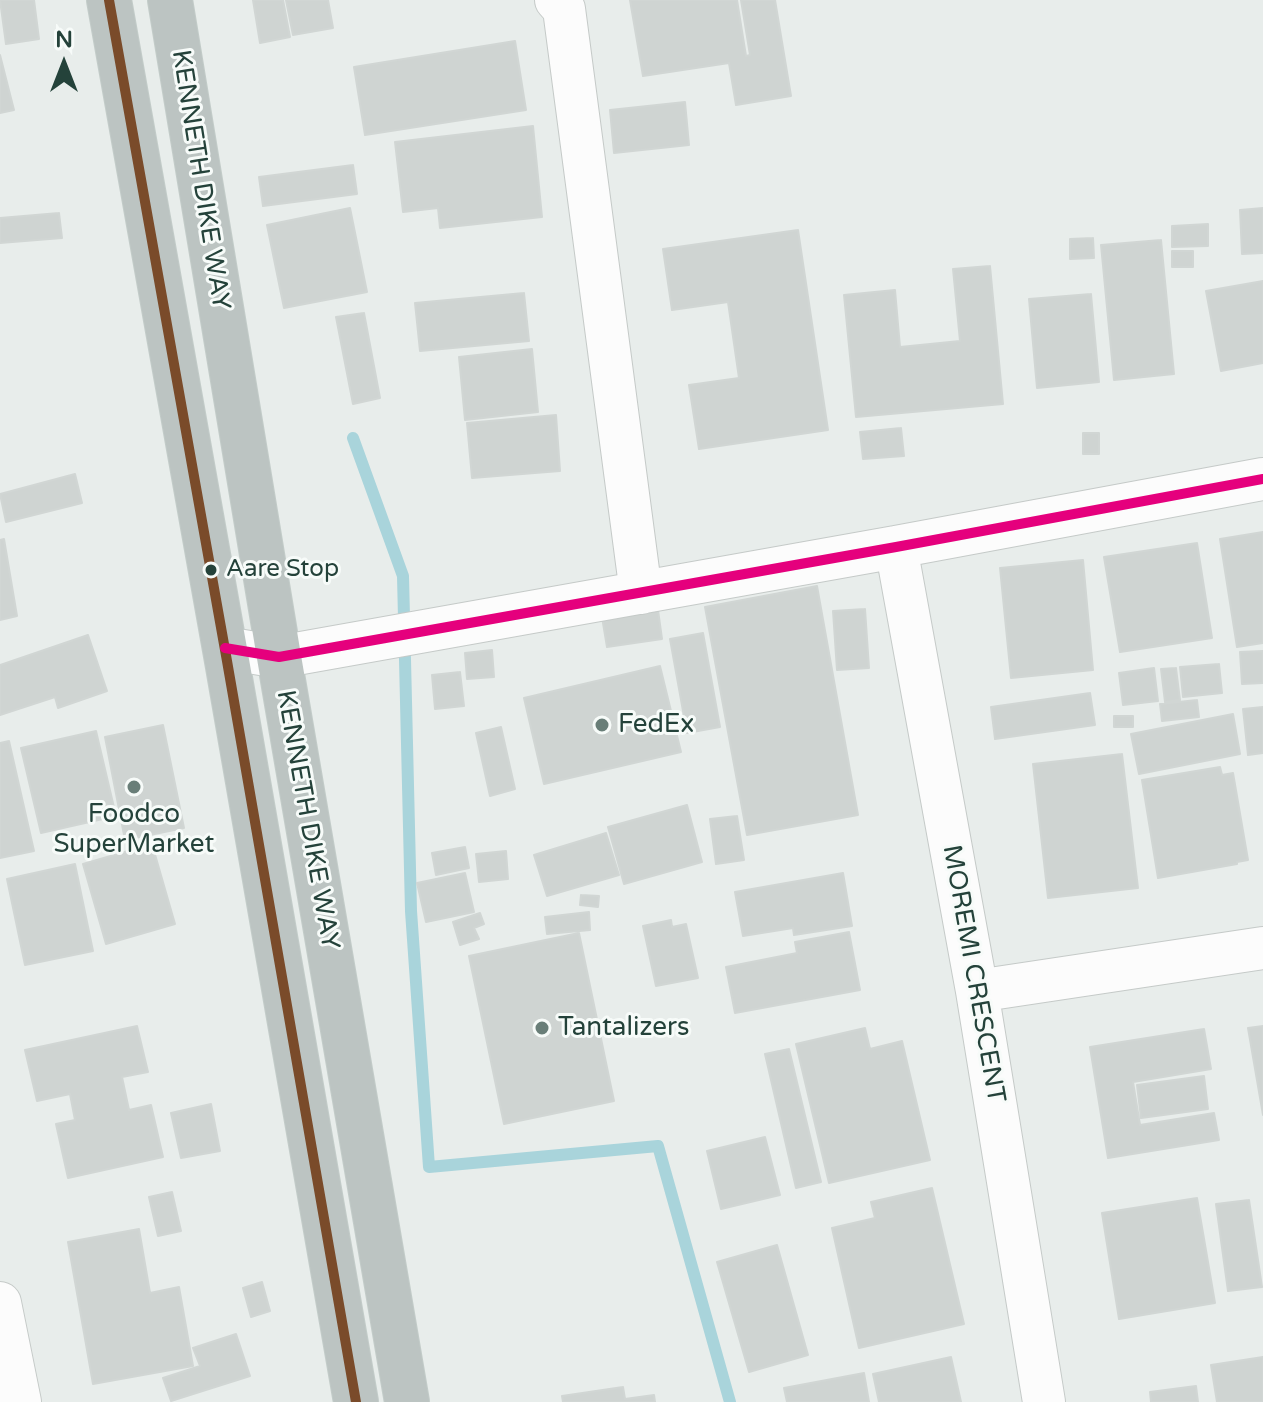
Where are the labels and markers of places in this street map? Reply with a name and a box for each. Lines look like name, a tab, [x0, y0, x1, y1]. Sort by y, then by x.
place label: Aare Stop	[226, 556, 339, 584]
marker: Aare Stop	[203, 562, 219, 578]
place label: FedEx	[618, 709, 694, 741]
marker: FedEx	[593, 716, 611, 734]
marker: Foodco SuperMarket	[125, 778, 143, 796]
place label: Foodco SuperMarket	[54, 799, 214, 860]
place label: Tantalizers	[558, 1012, 689, 1044]
marker: Tantalizers	[533, 1019, 551, 1037]

